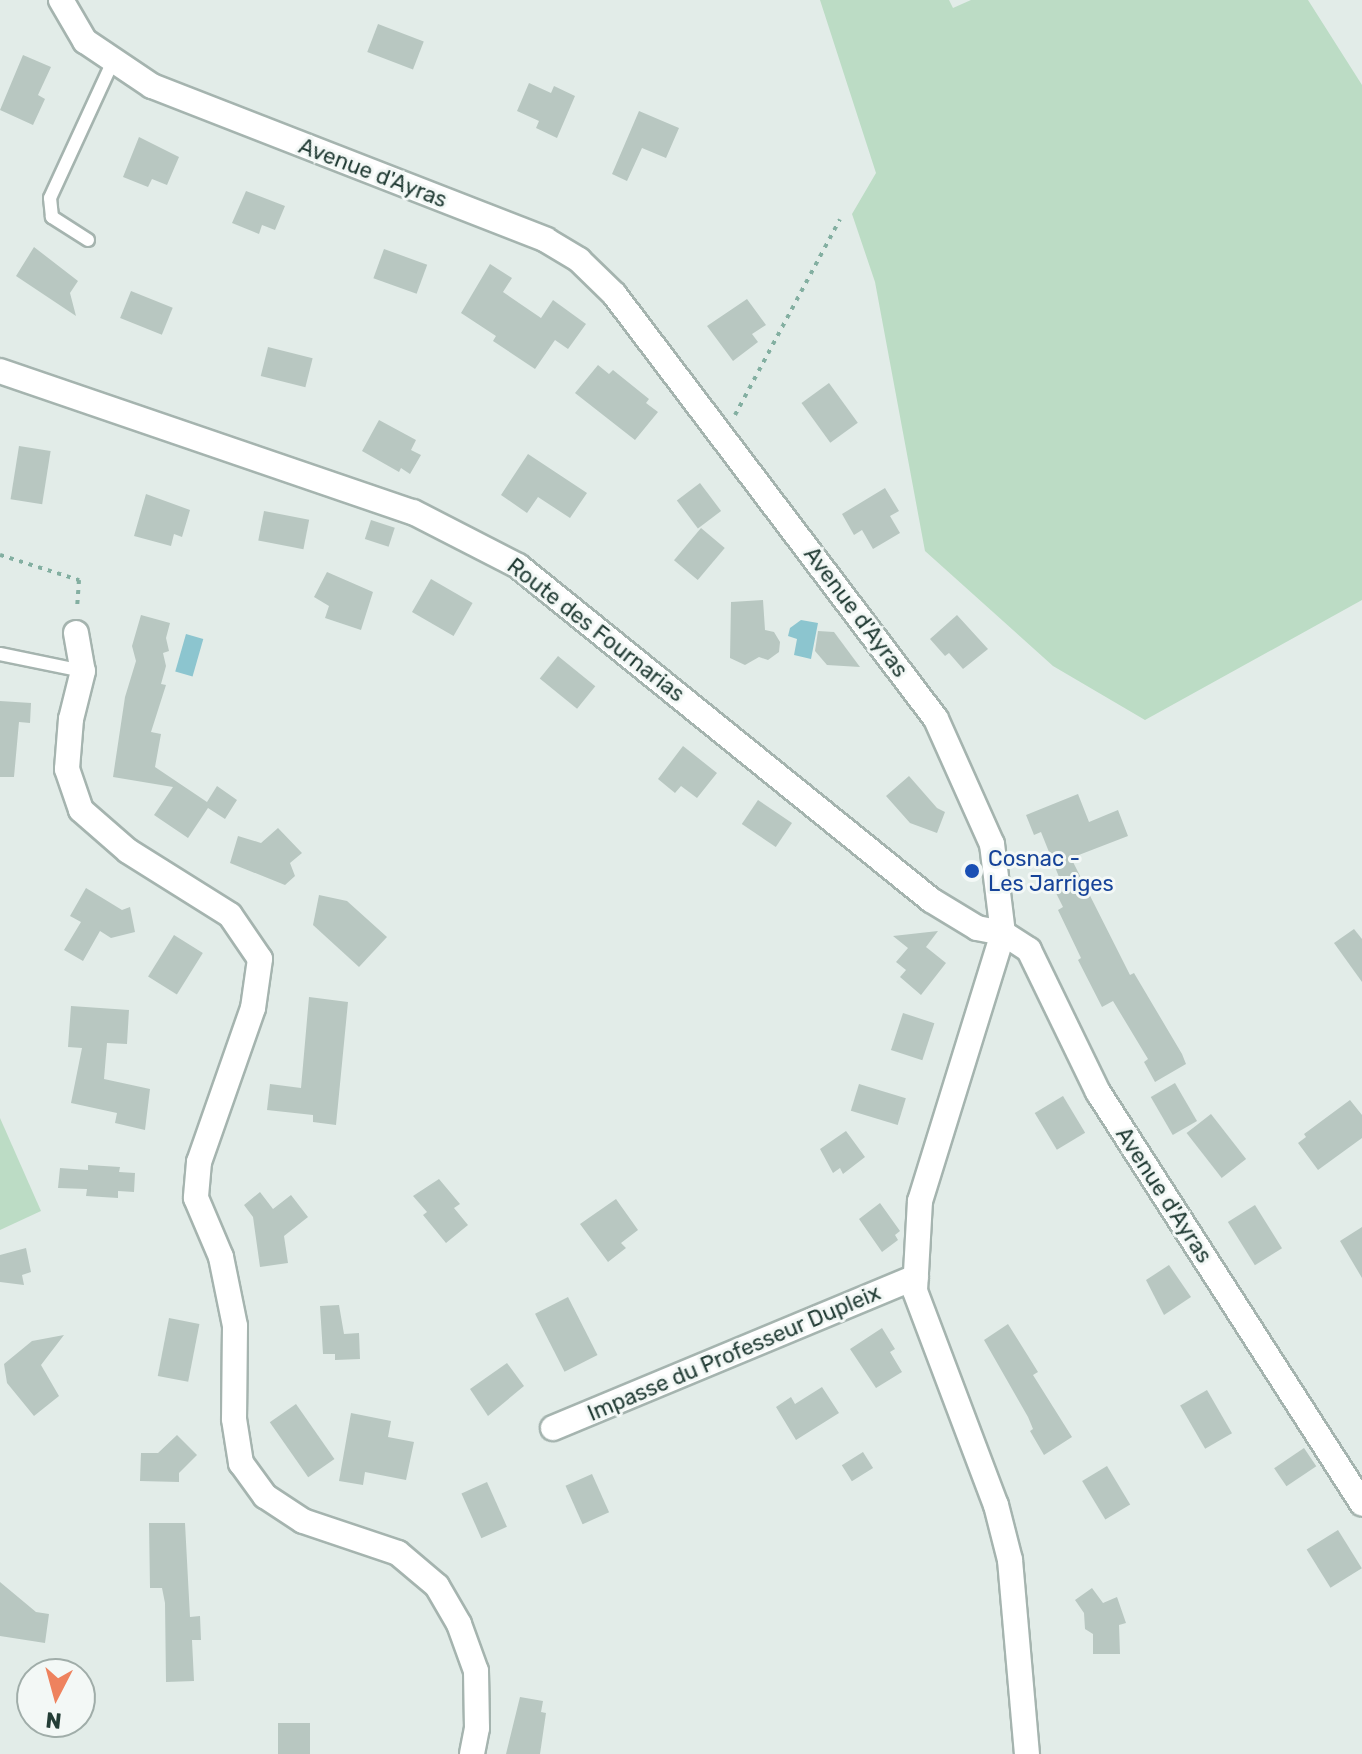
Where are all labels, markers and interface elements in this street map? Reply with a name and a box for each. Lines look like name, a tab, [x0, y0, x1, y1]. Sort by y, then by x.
street label: Avenue d'Ayras	[295, 133, 451, 213]
street label: Avenue d'Ayras	[798, 542, 914, 682]
street label: Route des Fournarias	[502, 553, 690, 707]
place label: Cosnac - Les Jarriges	[988, 845, 1114, 896]
marker: Cosnac - Les Jarriges	[963, 862, 981, 880]
street label: Avenue d'Ayras	[1110, 1122, 1218, 1268]
street label: Impasse du Professeur Dupleix	[583, 1279, 885, 1427]
north arrow	[16, 1658, 96, 1738]
text: N	[44, 1706, 63, 1735]

